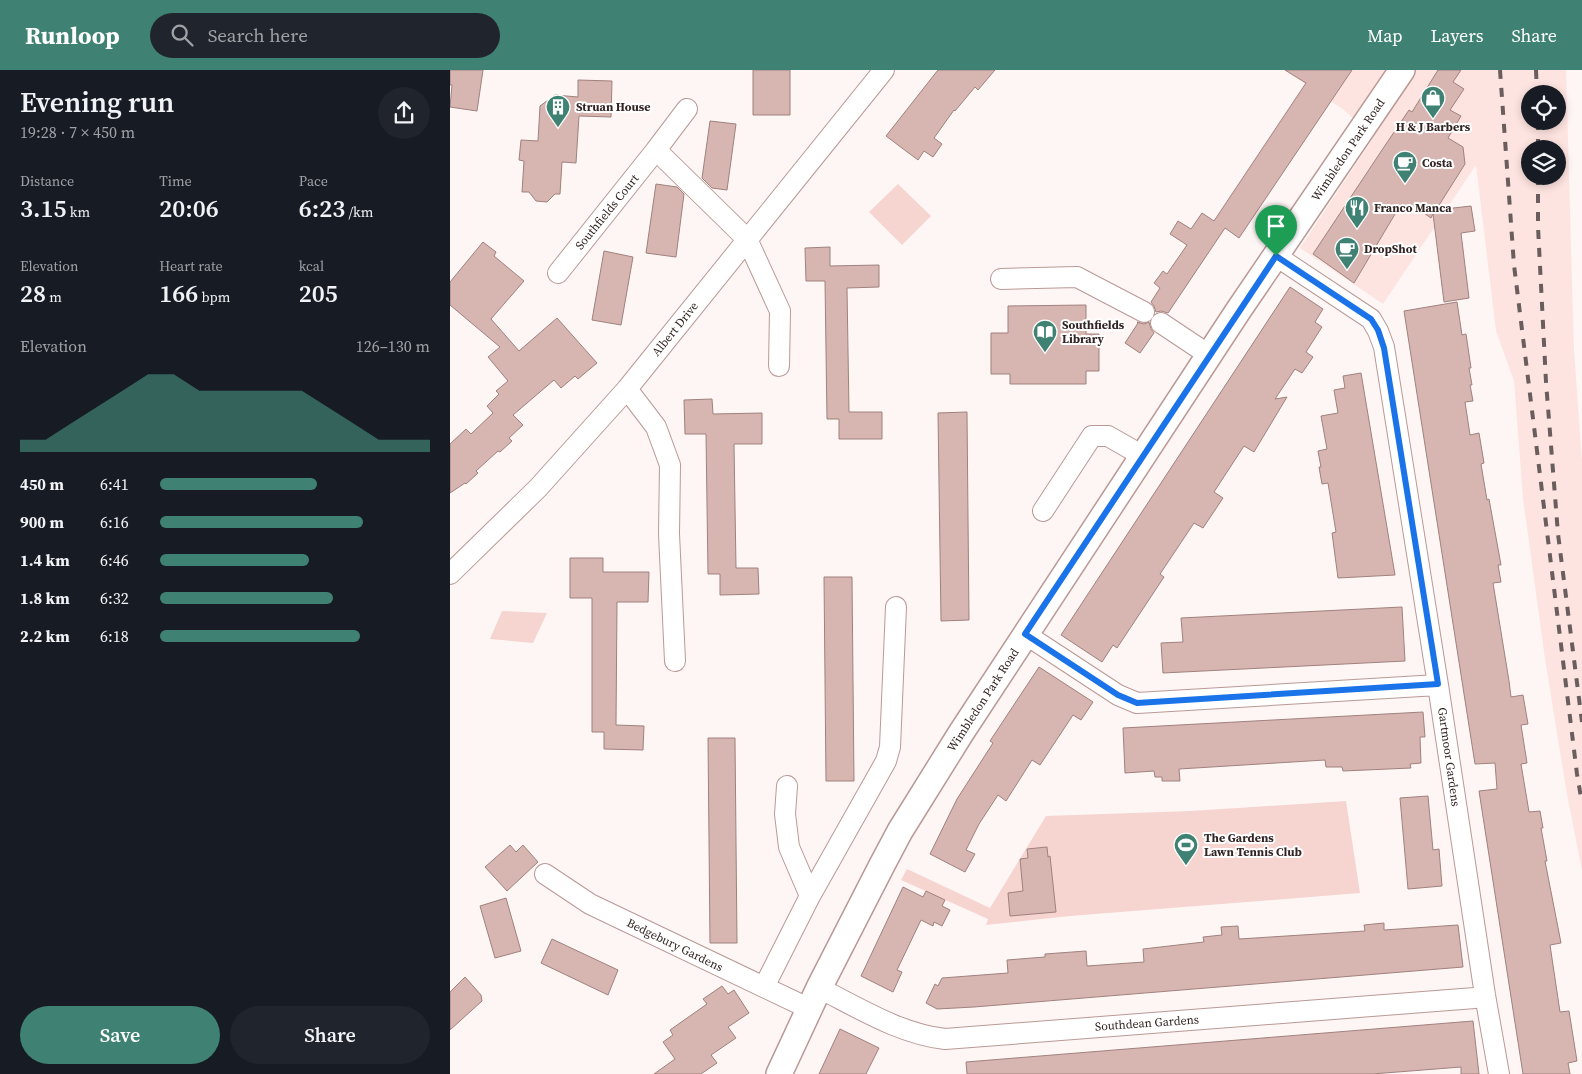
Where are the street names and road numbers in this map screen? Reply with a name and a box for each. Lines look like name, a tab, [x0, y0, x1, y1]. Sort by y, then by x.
street label: Wimbledon Park Road	[1308, 96, 1388, 204]
street label: Southfields Court	[572, 171, 642, 253]
street label: Albert Drive	[648, 299, 702, 359]
street label: Wimbledon Park Road	[944, 645, 1023, 755]
street label: Gartmoor Gardens	[1434, 706, 1464, 808]
street label: Bedgebury Gardens	[624, 915, 726, 975]
street label: Southdean Gardens	[1094, 1011, 1200, 1035]

